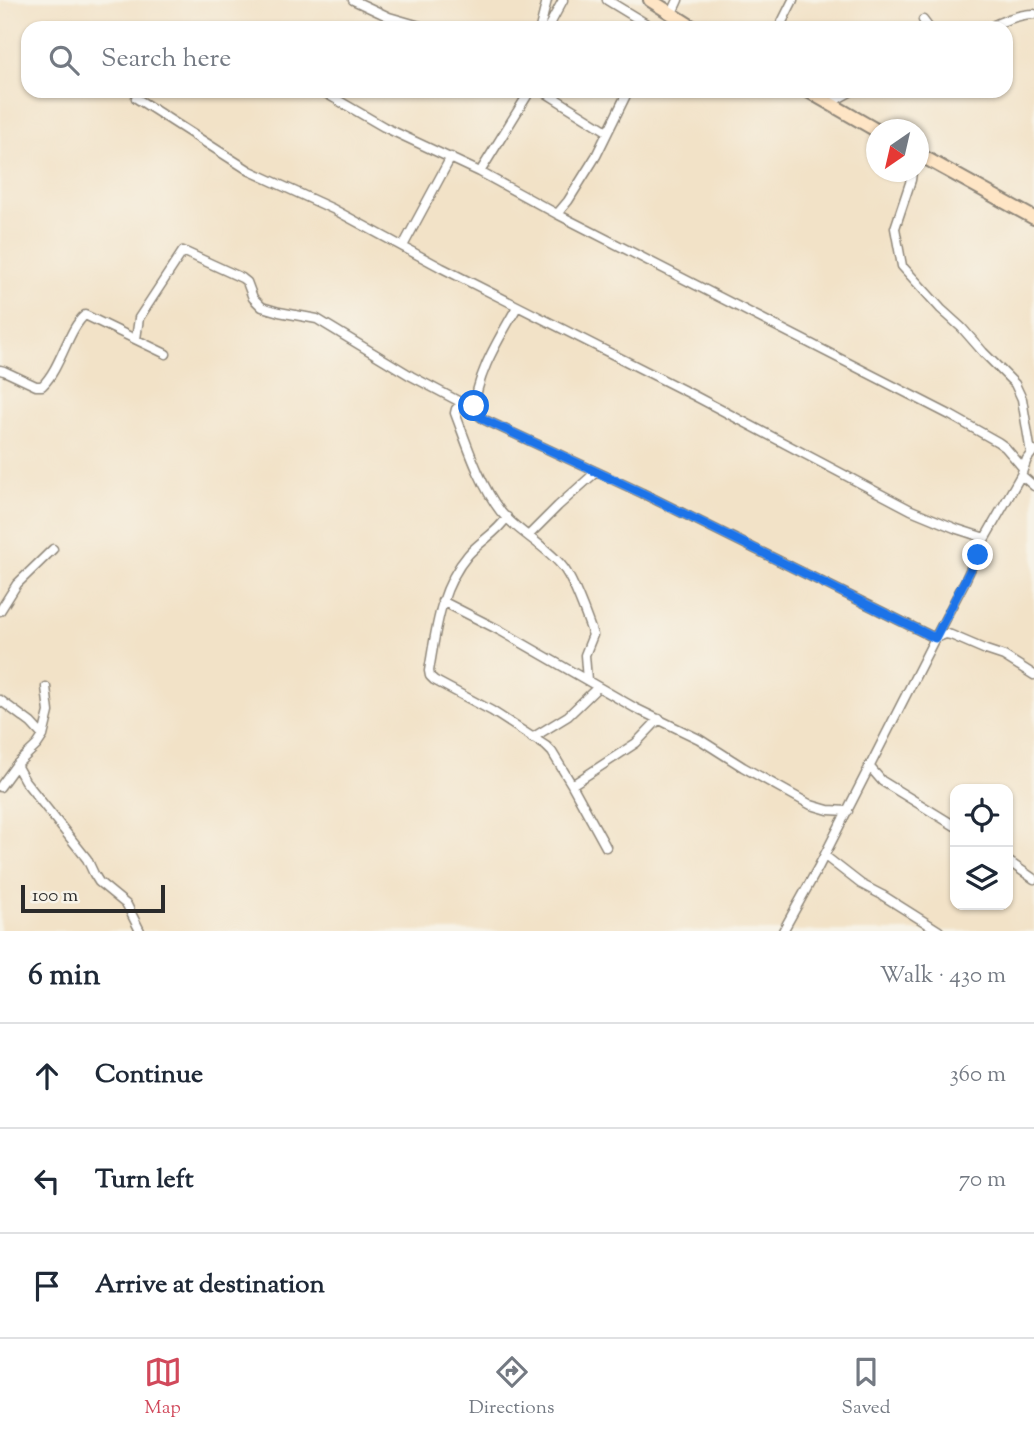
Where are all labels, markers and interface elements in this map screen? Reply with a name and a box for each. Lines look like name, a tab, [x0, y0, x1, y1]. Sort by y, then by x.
search box	[21, 21, 1013, 98]
icon: search	[45, 41, 83, 79]
text: Search here	[101, 41, 231, 78]
north arrow	[866, 119, 929, 182]
route start	[458, 390, 489, 421]
route end	[962, 539, 993, 570]
map controls	[950, 784, 1013, 910]
button: locate	[950, 784, 1013, 847]
button: layers	[950, 847, 1013, 910]
scale bar	[21, 882, 164, 914]
text: 100 m	[32, 883, 78, 910]
text: 6 min	[28, 955, 100, 998]
text: Walk · 430 m	[880, 960, 1006, 993]
icon: ahead	[28, 1057, 66, 1095]
text: Continue	[95, 1057, 203, 1094]
text: 360 m	[949, 1059, 1006, 1092]
icon: left	[28, 1162, 66, 1200]
text: Turn left	[95, 1162, 194, 1199]
text: 70 m	[959, 1164, 1006, 1197]
icon: arrive	[28, 1267, 66, 1305]
text: Arrive at destination	[95, 1267, 325, 1304]
tab: Map	[144, 1353, 182, 1422]
tab: Directions	[469, 1353, 554, 1422]
tab: Saved	[842, 1353, 890, 1422]

